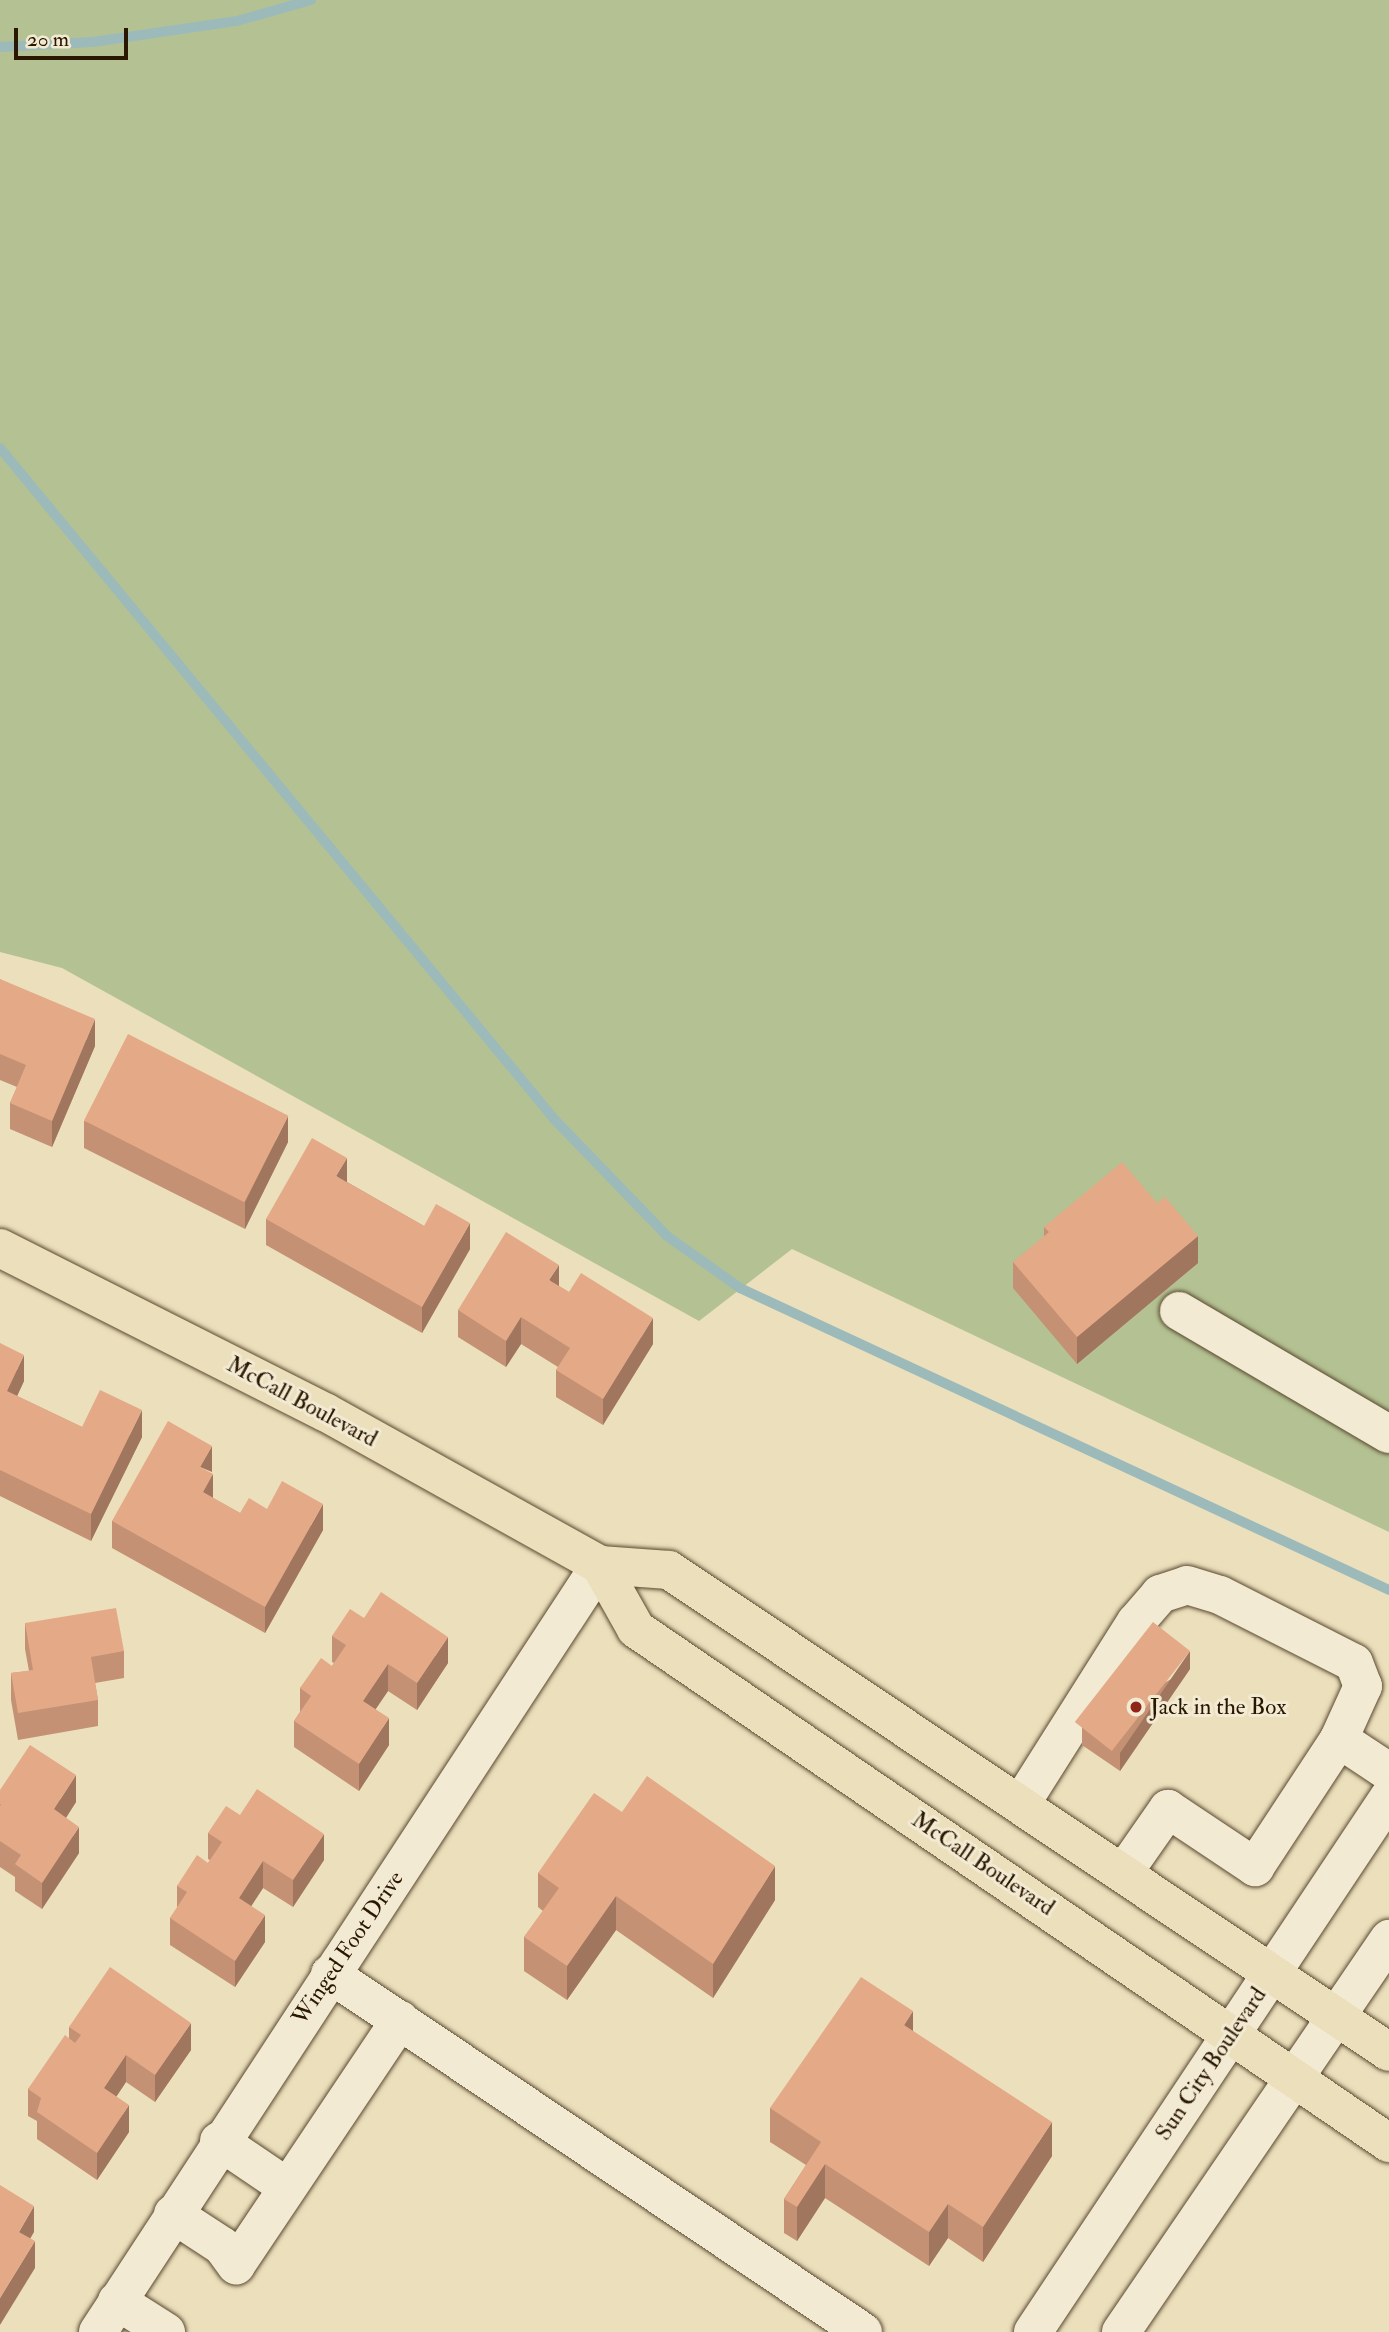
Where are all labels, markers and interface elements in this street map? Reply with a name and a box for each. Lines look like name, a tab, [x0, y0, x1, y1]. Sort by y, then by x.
scale bar	[18, 14, 131, 58]
text: 20 m	[27, 26, 69, 53]
street label: McCall Boulevard	[222, 1351, 382, 1453]
place label: Jack in the Box	[1150, 1693, 1286, 1721]
marker: Jack in the Box	[1128, 1699, 1144, 1715]
street label: McCall Boulevard	[906, 1806, 1060, 1922]
street label: Winged Foot Drive	[286, 1866, 410, 2030]
street label: Sun City Boulevard	[1150, 1982, 1272, 2146]

